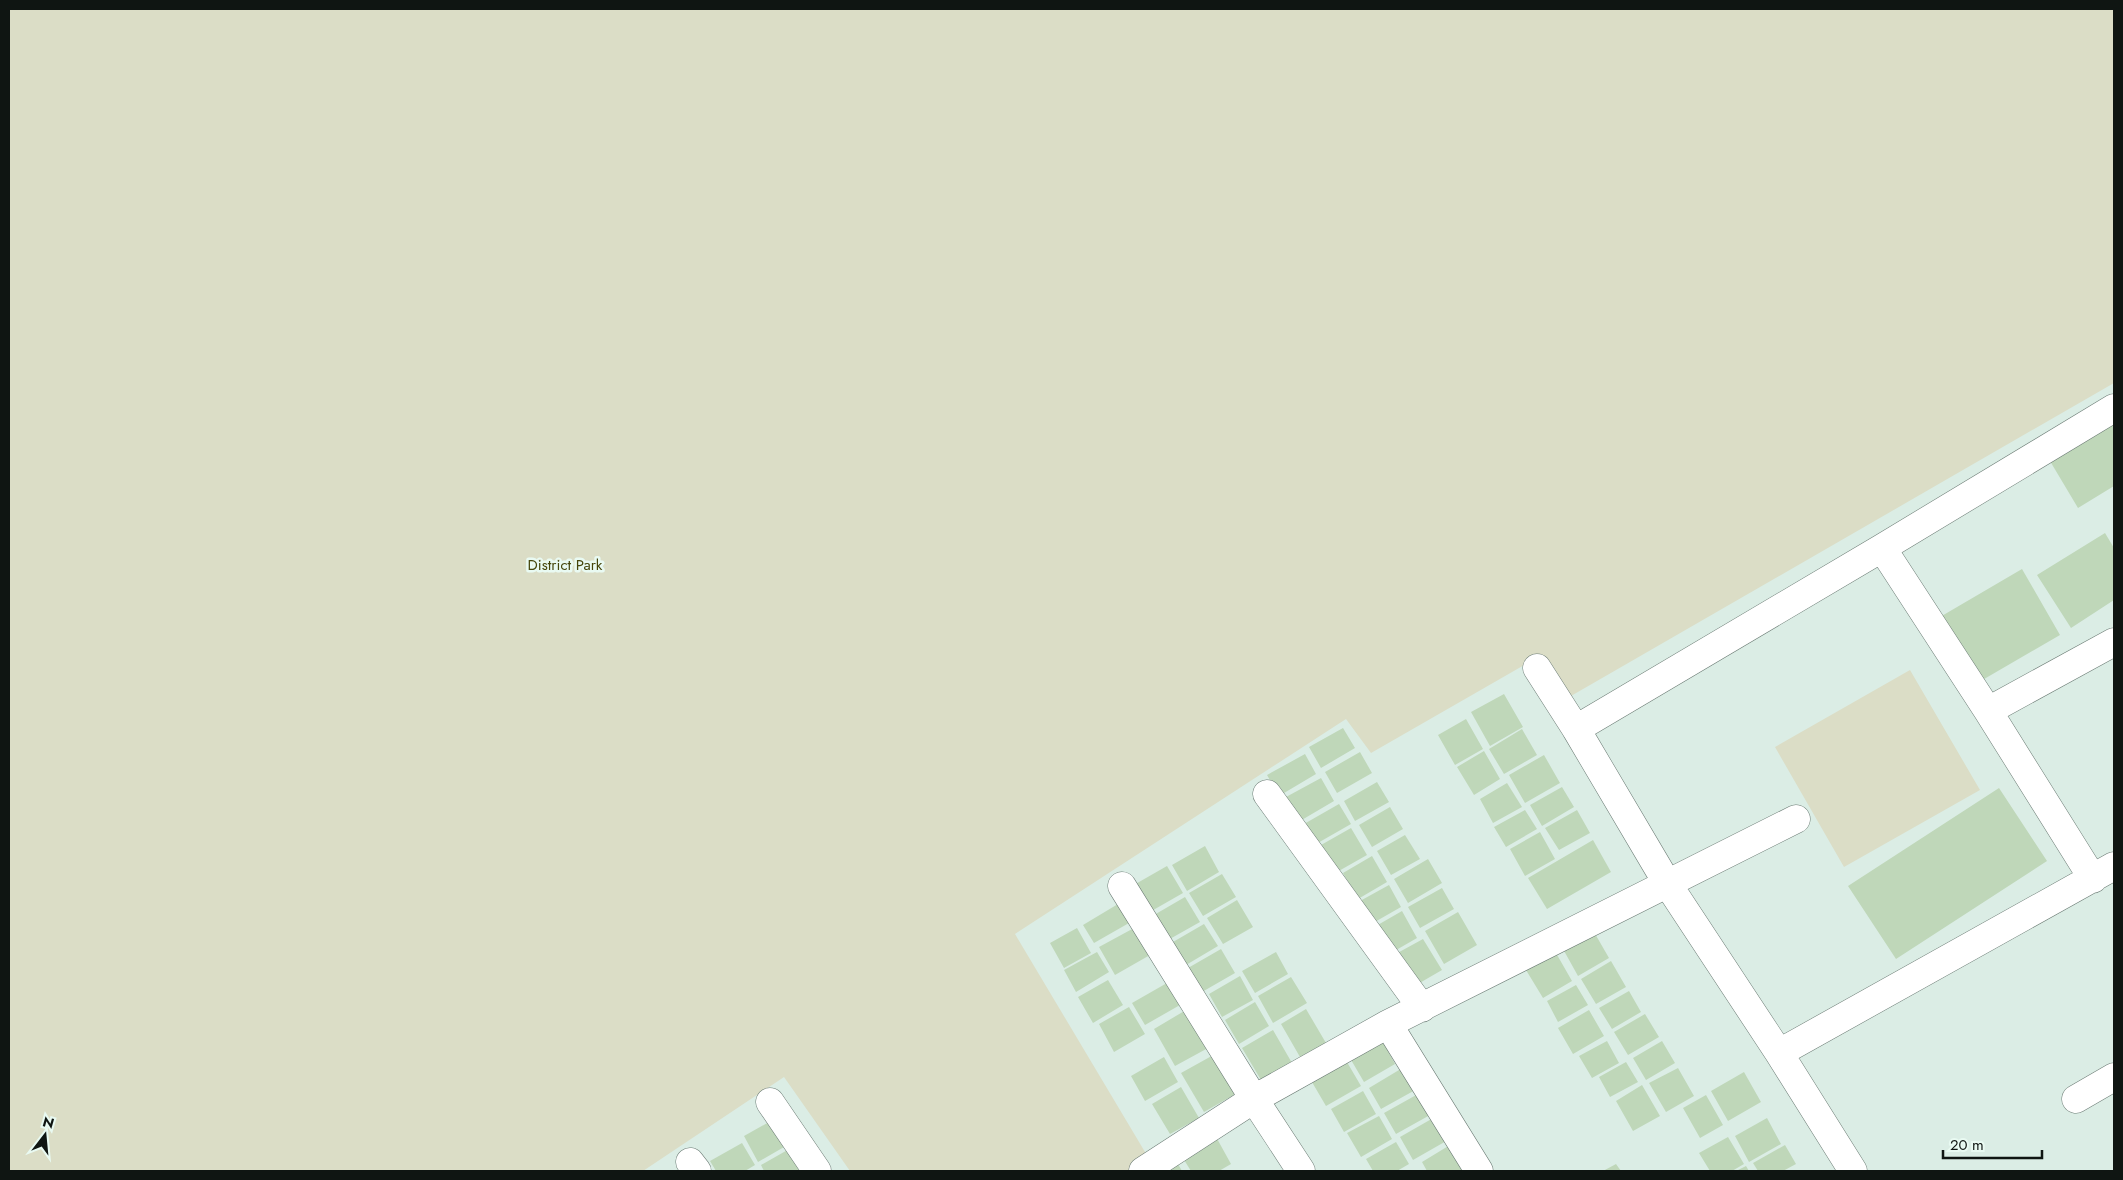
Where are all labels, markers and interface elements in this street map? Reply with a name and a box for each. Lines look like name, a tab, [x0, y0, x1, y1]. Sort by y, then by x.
park label: District Park	[528, 554, 603, 576]
north arrow	[20, 1110, 70, 1160]
text: N	[40, 1111, 57, 1134]
scale bar	[1943, 1128, 2042, 1160]
text: 20 m	[1950, 1134, 1984, 1156]

